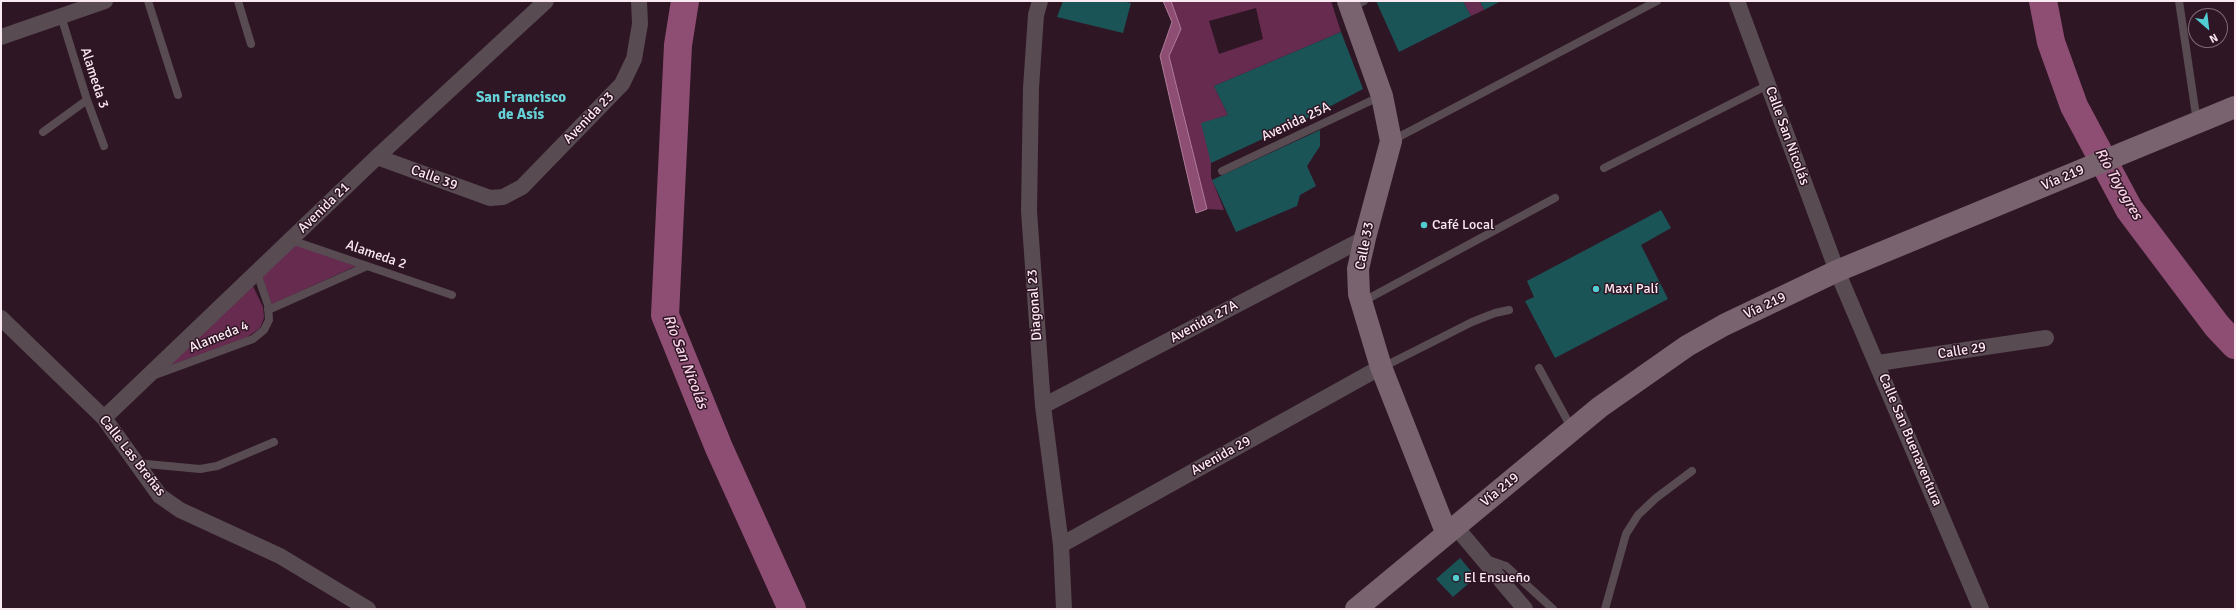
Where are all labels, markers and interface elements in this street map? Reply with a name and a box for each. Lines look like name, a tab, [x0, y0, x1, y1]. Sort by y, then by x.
north arrow	[2188, 8, 2228, 48]
text: N	[2207, 31, 2220, 46]
street label: Alameda 3	[76, 45, 112, 111]
street label: Calle San Nicolás	[1761, 84, 1813, 188]
district label: San Francisco de Asís	[476, 89, 566, 124]
street label: Avenida 23	[560, 89, 618, 147]
street label: Avenida 25A	[1259, 99, 1333, 145]
water label: Río Toyogres	[2090, 145, 2146, 223]
street label: Calle 39	[408, 162, 460, 194]
street label: Vía 219	[2039, 162, 2087, 194]
street label: Avenida 21	[295, 179, 353, 237]
place label: Café Local	[1432, 217, 1494, 233]
marker: Café Local	[1419, 220, 1429, 230]
street label: Calle 33	[1352, 221, 1378, 271]
street label: Alameda 2	[343, 237, 409, 273]
street label: Diagonal 23	[1024, 269, 1046, 341]
place label: Maxi Palí	[1604, 281, 1658, 297]
marker: Maxi Palí	[1591, 284, 1601, 294]
street label: Vía 219	[1741, 289, 1789, 323]
street label: Avenida 27A	[1167, 297, 1241, 347]
water label: Río San Nicolás	[659, 312, 711, 412]
street label: Alameda 4	[187, 317, 251, 357]
street label: Calle 29	[1937, 339, 1987, 363]
street label: Calle San Buenaventura	[1874, 371, 1946, 509]
street label: Calle Las Breñas	[95, 412, 169, 500]
street label: Avenida 29	[1188, 433, 1254, 479]
street label: Vía 219	[1477, 469, 1523, 511]
place label: El Ensueño	[1464, 570, 1530, 586]
marker: El Ensueño	[1451, 573, 1461, 583]

